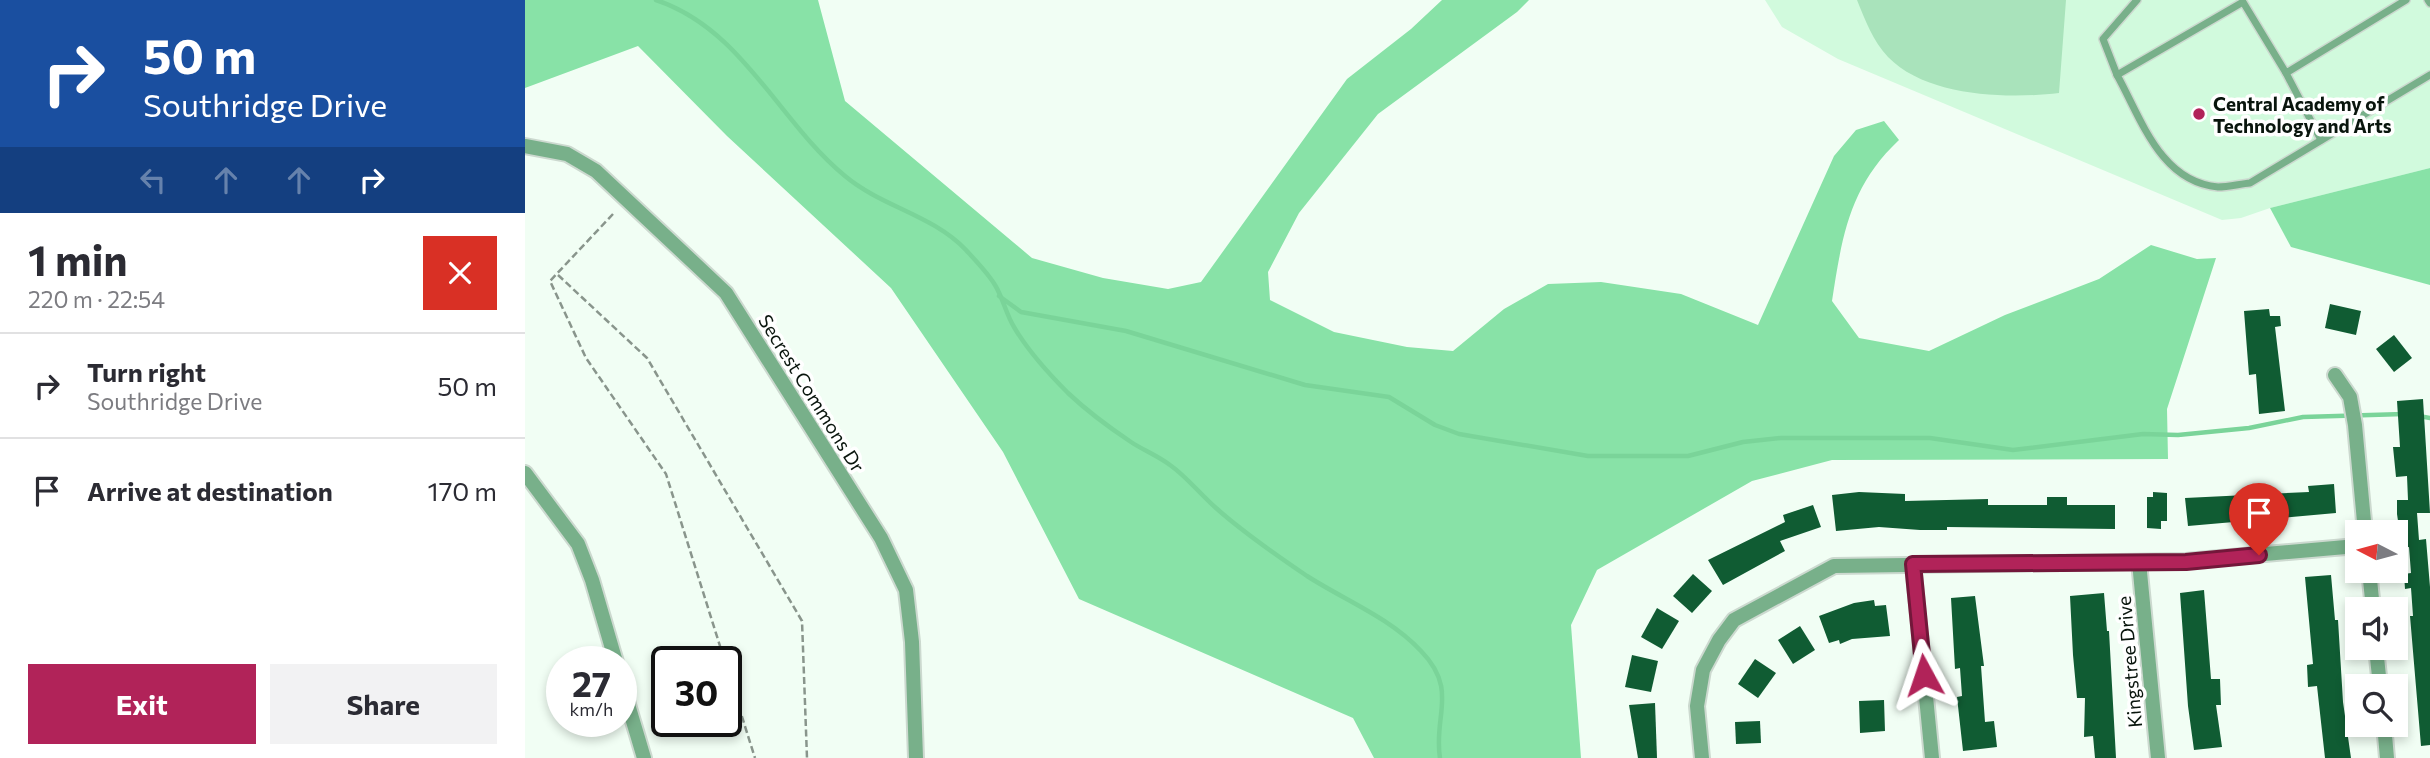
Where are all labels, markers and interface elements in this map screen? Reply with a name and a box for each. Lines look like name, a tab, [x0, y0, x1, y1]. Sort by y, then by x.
text: 50 m	[143, 24, 256, 84]
icon: right	[28, 28, 119, 119]
text: Southridge Drive	[143, 84, 387, 124]
place label: Central Academy of Technology and Arts	[2213, 92, 2392, 137]
marker: Central Academy of Technology and Arts	[2191, 106, 2207, 122]
icon: left	[134, 161, 172, 199]
icon: ahead	[207, 161, 245, 199]
icon: ahead	[280, 161, 318, 199]
icon: right	[353, 161, 391, 199]
text: 1 min	[28, 233, 128, 285]
button: close	[423, 236, 497, 310]
text: 220 m · 22:54	[28, 285, 165, 313]
street label: Secrest Commons Dr	[754, 310, 870, 476]
text: Turn right	[87, 356, 206, 387]
icon: right	[28, 367, 66, 405]
text: 50 m	[437, 370, 497, 401]
text: Southridge Drive	[87, 387, 262, 415]
icon: arrive	[28, 472, 66, 510]
text: Arrive at destination	[87, 475, 333, 506]
text: 170 m	[428, 475, 497, 506]
pin	[2229, 483, 2289, 555]
icon: arrive	[2240, 494, 2278, 532]
north arrow	[2345, 520, 2408, 583]
map controls	[2345, 520, 2408, 737]
street label: Kingstree Drive	[2112, 595, 2146, 729]
button: sound	[2345, 597, 2408, 660]
position arrow	[1887, 638, 1961, 712]
speed limit sign: 30	[651, 646, 742, 737]
text: 27	[572, 661, 611, 704]
button: Exit	[28, 664, 256, 744]
button: Share	[270, 664, 497, 744]
button: search	[2345, 674, 2408, 737]
text: km/h	[570, 698, 613, 720]

